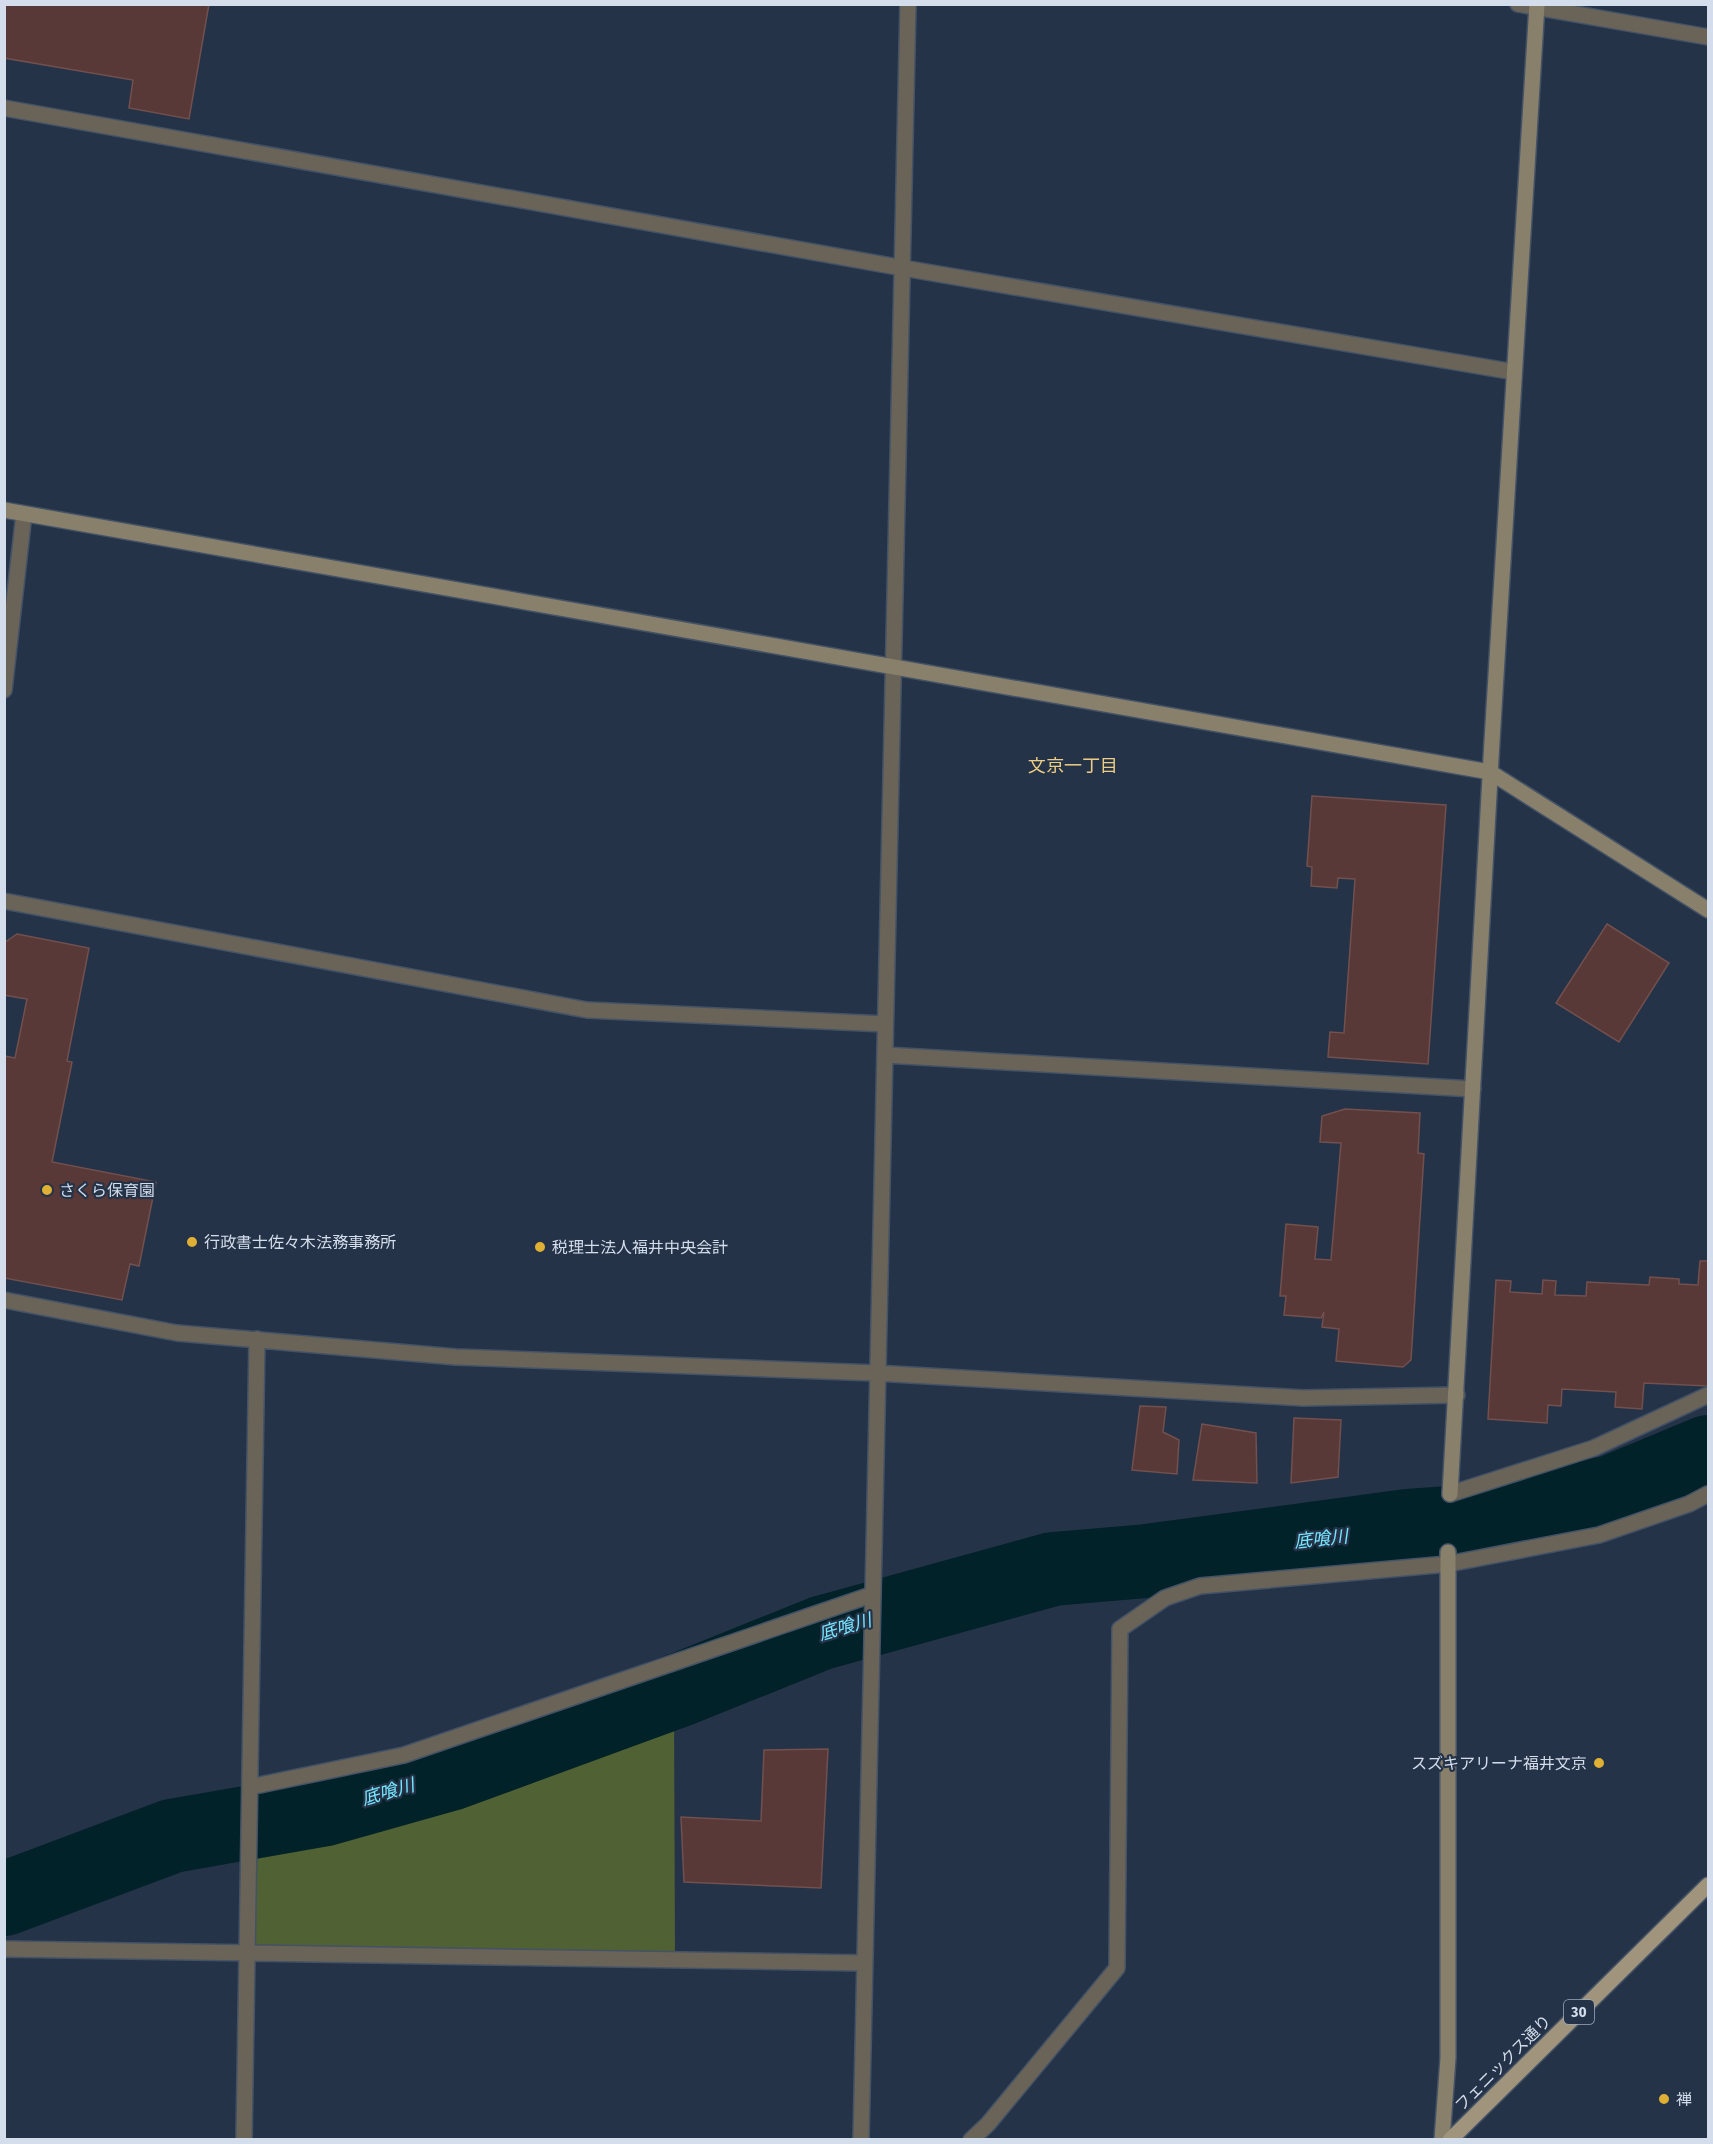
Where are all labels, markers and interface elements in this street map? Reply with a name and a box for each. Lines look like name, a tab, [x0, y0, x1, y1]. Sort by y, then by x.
district label: 文京一丁目	[1028, 755, 1118, 777]
place label: さくら保育園	[59, 1181, 155, 1200]
marker: さくら保育園	[40, 1183, 54, 1197]
place label: 行政書士佐々木法務事務所	[204, 1233, 396, 1252]
marker: 行政書士佐々木法務事務所	[185, 1235, 199, 1249]
place label: 税理士法人福井中央会計	[552, 1238, 728, 1257]
marker: 税理士法人福井中央会計	[533, 1240, 547, 1254]
water label: 底喰川	[1293, 1525, 1351, 1553]
water label: 底喰川	[816, 1608, 876, 1645]
place label: スズキアリーナ福井文京	[1411, 1754, 1587, 1773]
marker: スズキアリーナ福井文京	[1592, 1756, 1606, 1770]
water label: 底喰川	[359, 1773, 419, 1810]
road number: 30	[1564, 2000, 1594, 2024]
street label: フェニックス通り	[1451, 2011, 1555, 2115]
place label: 禅	[1676, 2090, 1692, 2109]
marker: 禅	[1657, 2092, 1671, 2106]

